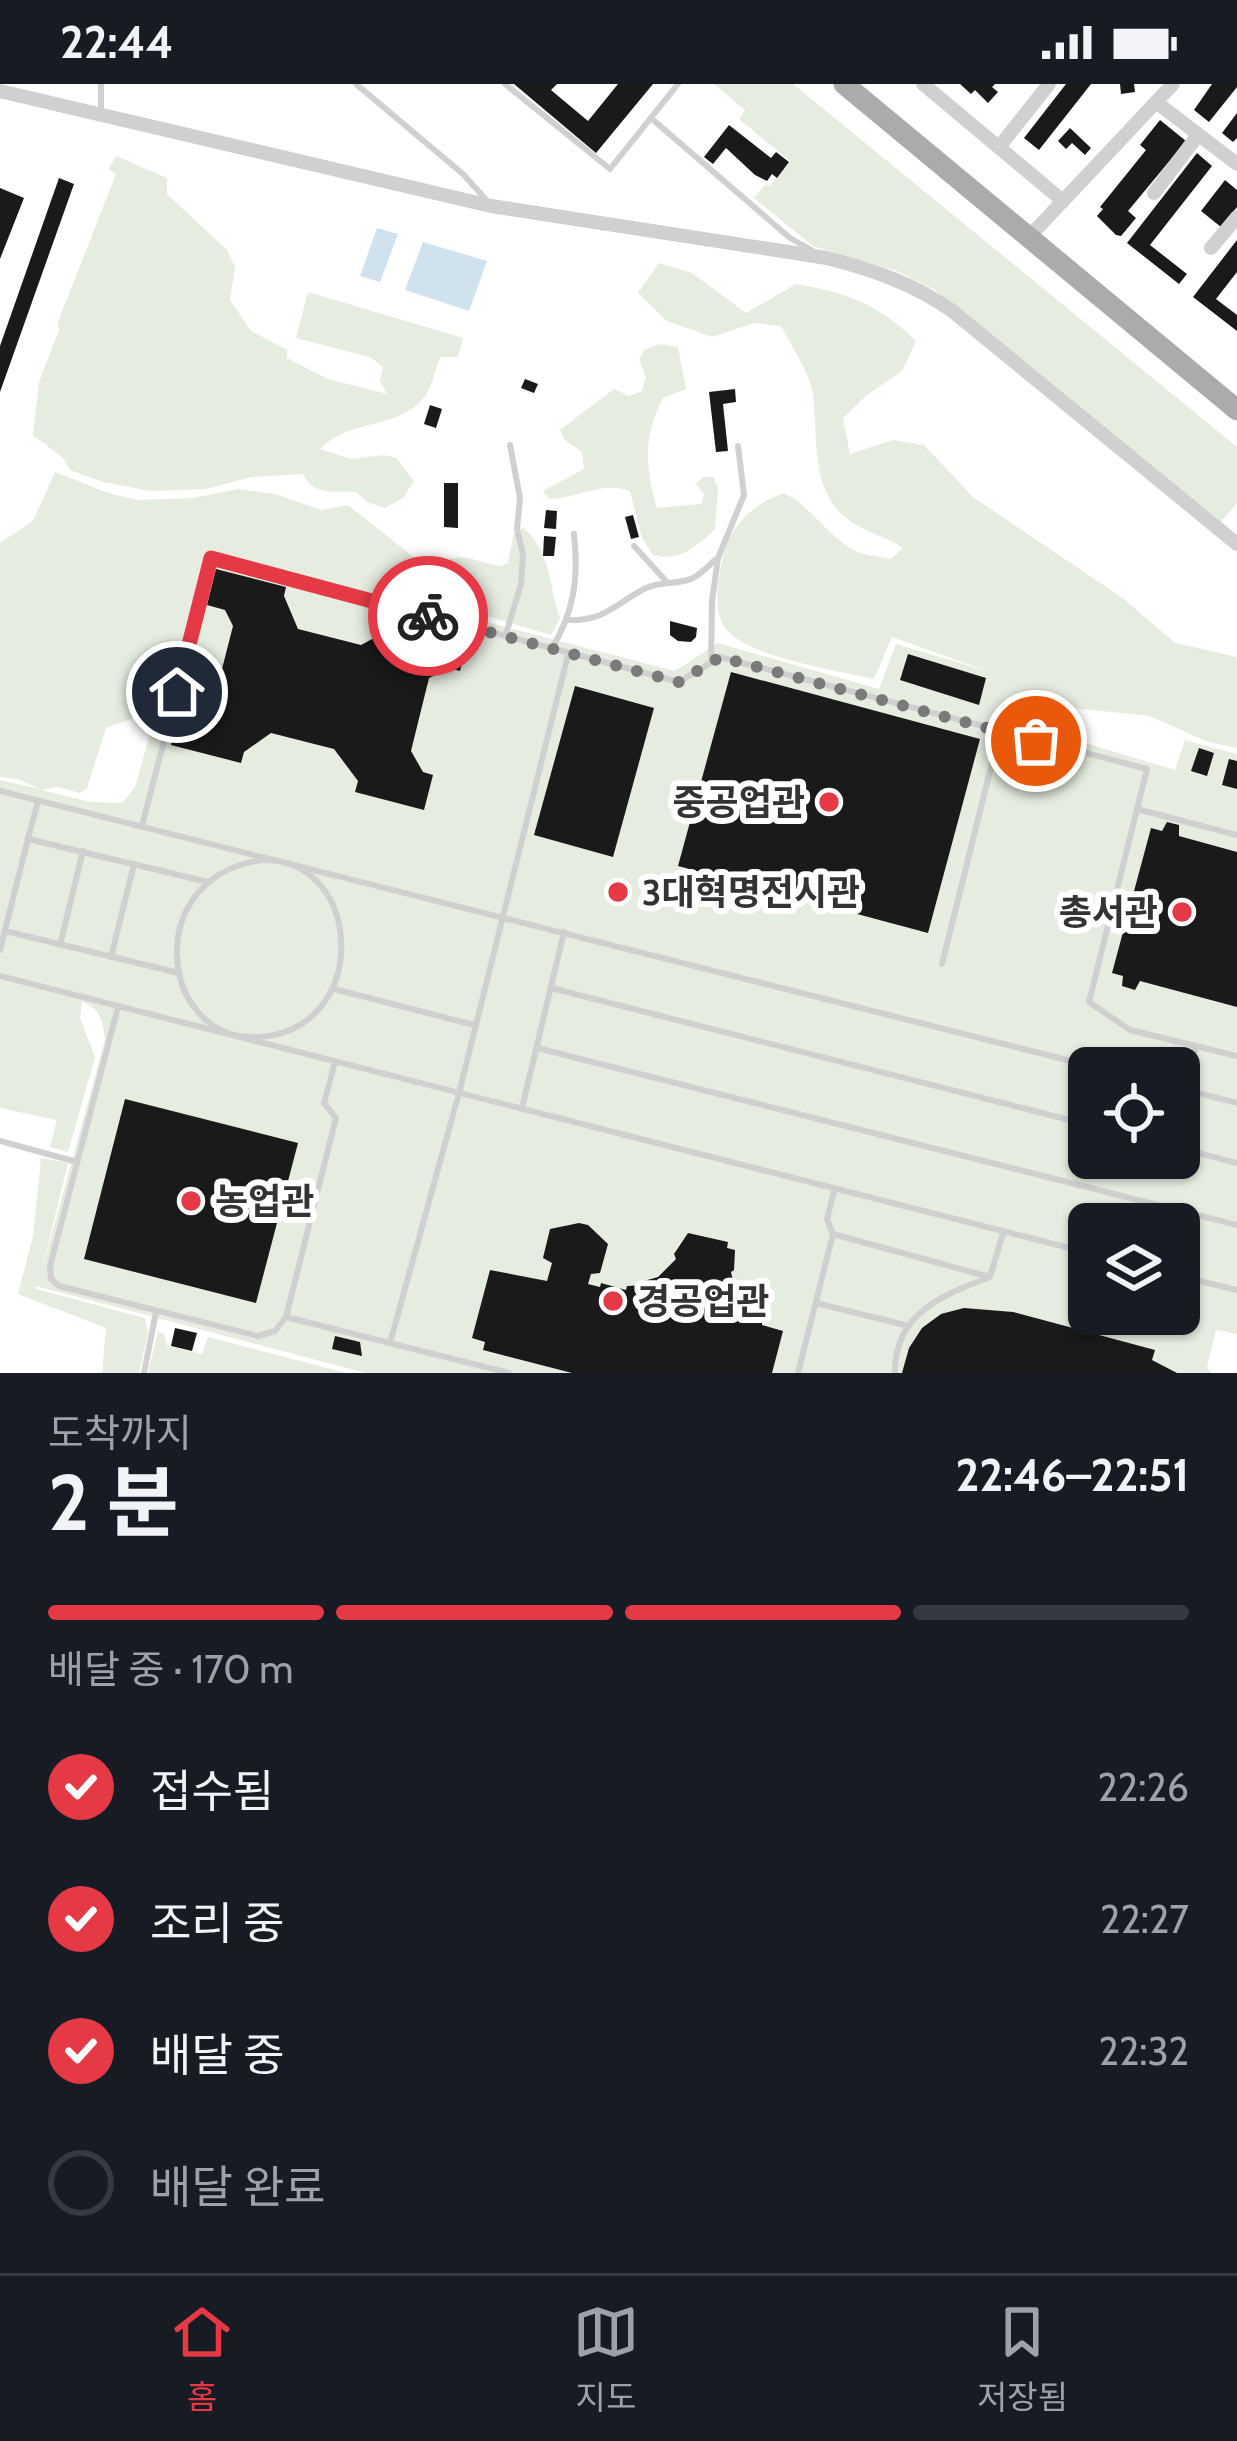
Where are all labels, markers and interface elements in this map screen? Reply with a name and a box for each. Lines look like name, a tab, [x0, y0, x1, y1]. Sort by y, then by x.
text: 22:44	[60, 15, 174, 69]
courier	[368, 556, 488, 676]
icon: bike	[395, 583, 461, 649]
pin	[126, 641, 228, 743]
icon: home	[144, 659, 210, 725]
pin	[985, 690, 1087, 792]
icon: bag	[1003, 708, 1069, 774]
place label: 중공업관	[673, 780, 805, 824]
marker: 중공업관	[816, 789, 842, 815]
place label: 3대혁명전시관	[642, 870, 860, 914]
marker: 3대혁명전시관	[605, 879, 631, 905]
place label: 총서관	[1059, 890, 1158, 934]
marker: 총서관	[1169, 899, 1195, 925]
map controls	[1068, 1047, 1200, 1335]
button: locate	[1068, 1047, 1200, 1179]
place label: 농업관	[215, 1179, 314, 1223]
marker: 농업관	[178, 1188, 204, 1214]
button: layers	[1068, 1203, 1200, 1335]
place label: 경공업관	[637, 1279, 769, 1323]
marker: 경공업관	[600, 1288, 626, 1314]
text: 도착까지	[48, 1409, 192, 1457]
text: 22:46–22:51	[955, 1448, 1189, 1502]
text: 2 분	[48, 1455, 179, 1550]
text: 배달 중 · 170 m	[48, 1645, 293, 1693]
icon: check	[48, 1754, 114, 1820]
text: 22:26	[1097, 1763, 1189, 1811]
text: 접수됨	[150, 1764, 274, 1818]
icon: check	[48, 1886, 114, 1952]
text: 22:27	[1100, 1895, 1189, 1943]
text: 조리 중	[150, 1896, 284, 1950]
icon: check	[48, 2018, 114, 2084]
text: 22:32	[1098, 2027, 1189, 2075]
text: 배달 중	[150, 2028, 284, 2082]
text: 배달 완료	[150, 2160, 326, 2214]
tab: 홈	[169, 2299, 235, 2419]
tab: 지도	[573, 2299, 639, 2419]
tab: 저장됨	[977, 2299, 1068, 2419]

